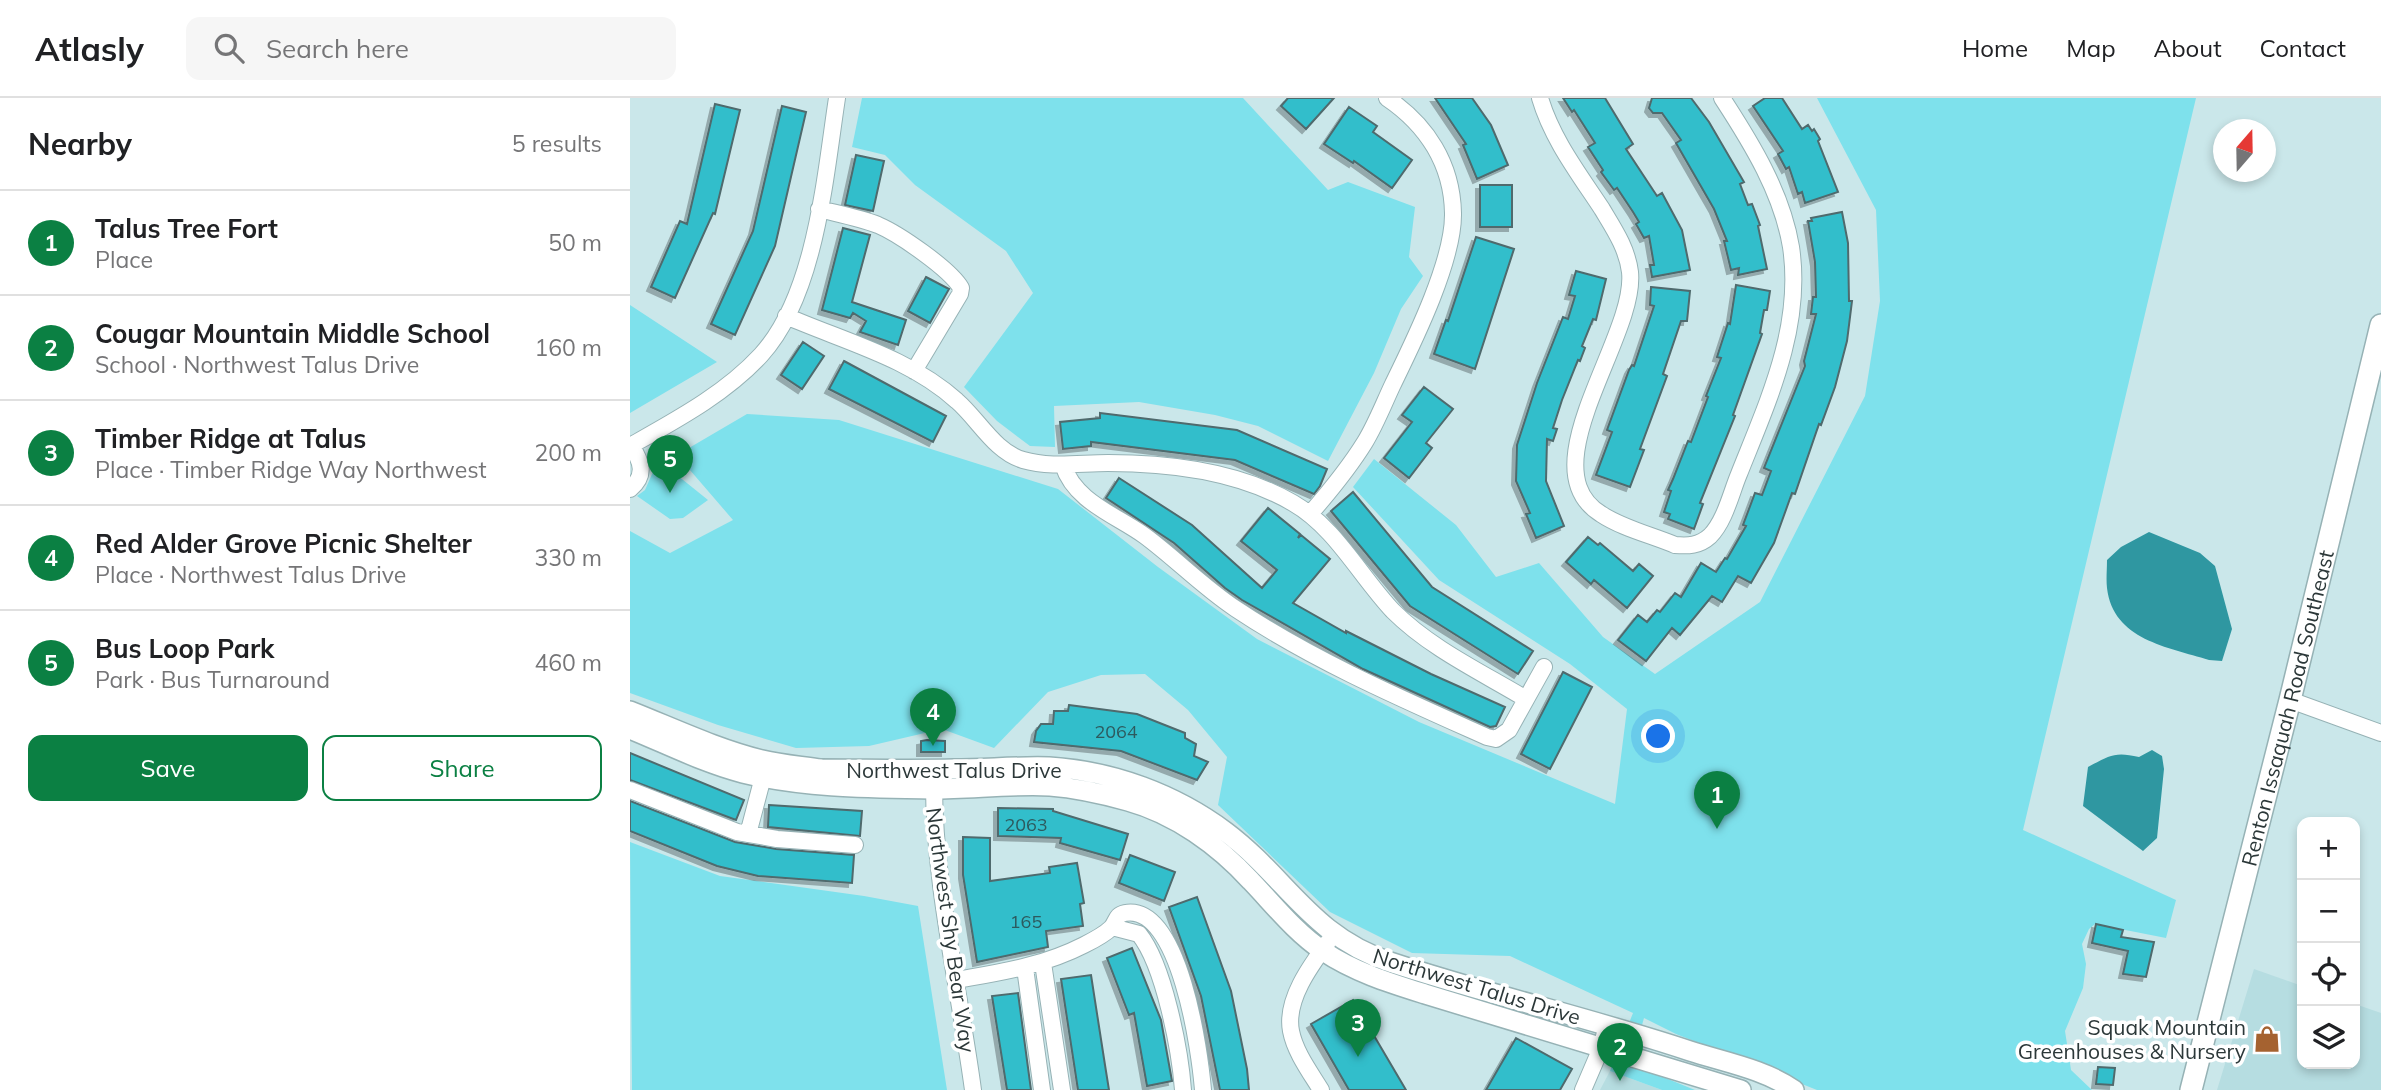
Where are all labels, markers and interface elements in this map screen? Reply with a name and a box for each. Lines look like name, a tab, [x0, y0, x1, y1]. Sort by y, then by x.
search box	[186, 17, 676, 80]
text: Atlasly	[35, 28, 144, 69]
icon: search	[210, 29, 248, 67]
text: Search here	[266, 32, 409, 65]
text: Home	[1962, 33, 2028, 63]
text: Map	[2066, 33, 2116, 63]
text: About	[2154, 33, 2222, 63]
text: Contact	[2260, 33, 2346, 63]
north arrow	[2213, 119, 2276, 182]
text: Nearby	[28, 125, 132, 163]
text: 5 results	[512, 129, 602, 158]
text: Talus Tree Fort	[95, 212, 278, 245]
text: 1	[44, 228, 58, 257]
text: 50 m	[548, 228, 602, 257]
text: Place	[95, 245, 153, 274]
text: Cougar Mountain Middle School	[95, 317, 490, 350]
text: 2	[44, 333, 58, 362]
text: 160 m	[534, 333, 602, 362]
text: School · Northwest Talus Drive	[95, 350, 419, 379]
text: Timber Ridge at Talus	[95, 422, 366, 455]
pin: 5	[647, 435, 693, 493]
text: 3	[44, 438, 58, 467]
text: 200 m	[534, 438, 602, 467]
text: Place · Timber Ridge Way Northwest	[95, 455, 487, 484]
text: Red Alder Grove Picnic Shelter	[95, 527, 472, 560]
text: 4	[44, 543, 58, 572]
text: 330 m	[534, 543, 602, 572]
street label: Renton Issaquah Road Southeast	[2235, 547, 2339, 869]
text: Place · Northwest Talus Drive	[95, 560, 406, 589]
text: Bus Loop Park	[95, 632, 274, 665]
text: 5	[44, 648, 58, 677]
text: 460 m	[534, 648, 602, 677]
text: Park · Bus Turnaround	[95, 665, 330, 694]
pin: 4	[910, 688, 956, 746]
your location	[1641, 719, 1675, 753]
house number: 2064	[1094, 720, 1138, 743]
button: Save	[28, 735, 308, 801]
button: Share	[322, 735, 602, 801]
street label: Northwest Talus Drive	[846, 757, 1062, 783]
pin: 1	[1694, 771, 1740, 829]
street label: Northwest Shy Bear Way	[921, 806, 981, 1054]
house number: 2063	[1004, 813, 1048, 836]
map controls	[2297, 817, 2360, 1069]
button: +	[2297, 817, 2360, 880]
button: −	[2297, 880, 2360, 943]
house number: 165	[1010, 910, 1042, 933]
street label: Northwest Talus Drive	[1370, 942, 1584, 1030]
button: locate	[2297, 943, 2360, 1006]
pin: 3	[1335, 999, 1381, 1057]
button: layers	[2297, 1006, 2360, 1069]
place label: Squak Mountain Greenhouses & Nursery	[2018, 1014, 2246, 1064]
pin: 2	[1597, 1023, 1643, 1081]
shop icon: Squak Mountain Greenhouses & Nursery	[2252, 1024, 2282, 1054]

